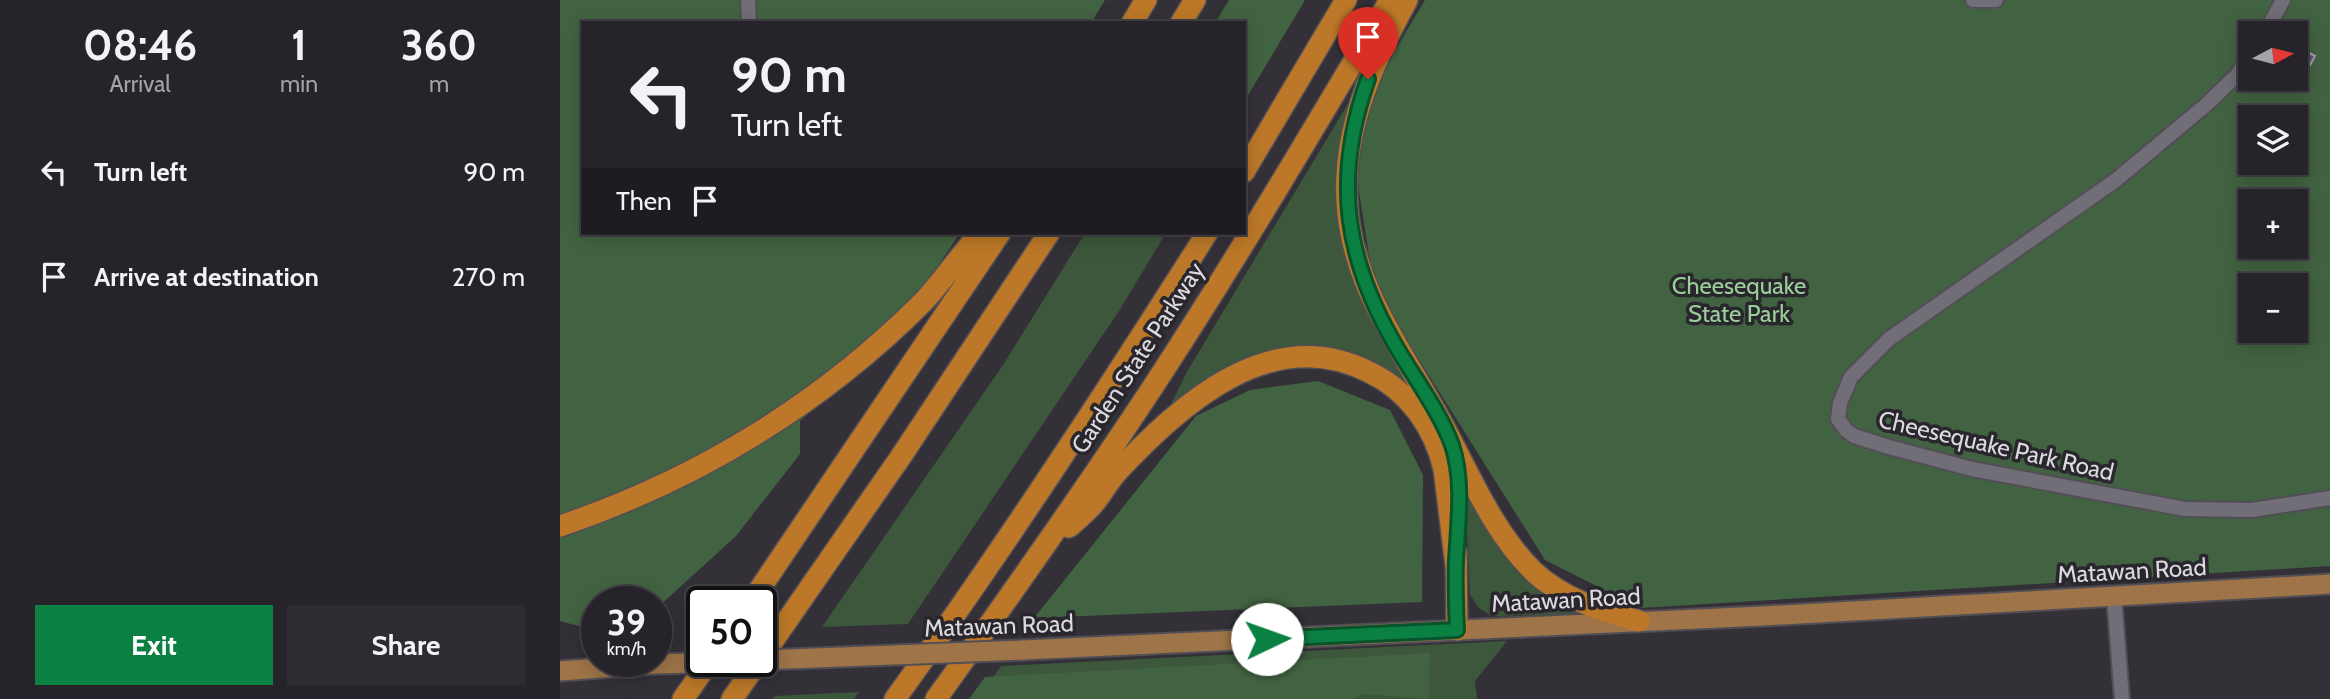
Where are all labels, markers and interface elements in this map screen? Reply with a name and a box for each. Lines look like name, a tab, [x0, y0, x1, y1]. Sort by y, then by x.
pin	[1338, 7, 1398, 79]
icon: arrive	[1349, 18, 1387, 56]
text: 08:46	[83, 19, 197, 71]
text: 1	[291, 19, 307, 71]
text: 360	[401, 19, 477, 71]
north arrow	[2238, 21, 2308, 91]
map controls	[2238, 21, 2308, 343]
text: 90 m	[731, 45, 847, 104]
icon: left	[616, 49, 707, 140]
text: Arrival	[109, 70, 171, 98]
text: min	[280, 70, 318, 98]
text: m	[429, 70, 449, 98]
text: Turn left	[731, 105, 842, 144]
button: layers	[2238, 105, 2308, 175]
icon: left	[35, 153, 73, 191]
text: Turn left	[94, 156, 187, 188]
text: 90 m	[463, 156, 525, 188]
icon: arrive	[686, 182, 724, 220]
text: Then	[616, 185, 672, 217]
button: +	[2238, 189, 2308, 259]
street label: Garden State Parkway	[1065, 257, 1210, 459]
icon: arrive	[35, 258, 73, 296]
text: Arrive at destination	[94, 261, 319, 293]
text: 270 m	[452, 261, 525, 293]
park label: Cheesequake State Park	[1672, 271, 1806, 328]
button: −	[2238, 273, 2308, 343]
street label: Cheesequake Park Road	[1876, 404, 2117, 487]
street label: Matawan Road	[2057, 552, 2207, 589]
street label: Matawan Road	[1491, 581, 1641, 618]
speed limit sign: 50	[686, 586, 777, 677]
text: 39	[607, 601, 646, 644]
position arrow	[1230, 602, 1304, 676]
button: Exit	[35, 605, 273, 685]
button: Share	[287, 605, 525, 685]
street label: Matawan Road	[924, 608, 1074, 643]
text: km/h	[607, 638, 646, 660]

